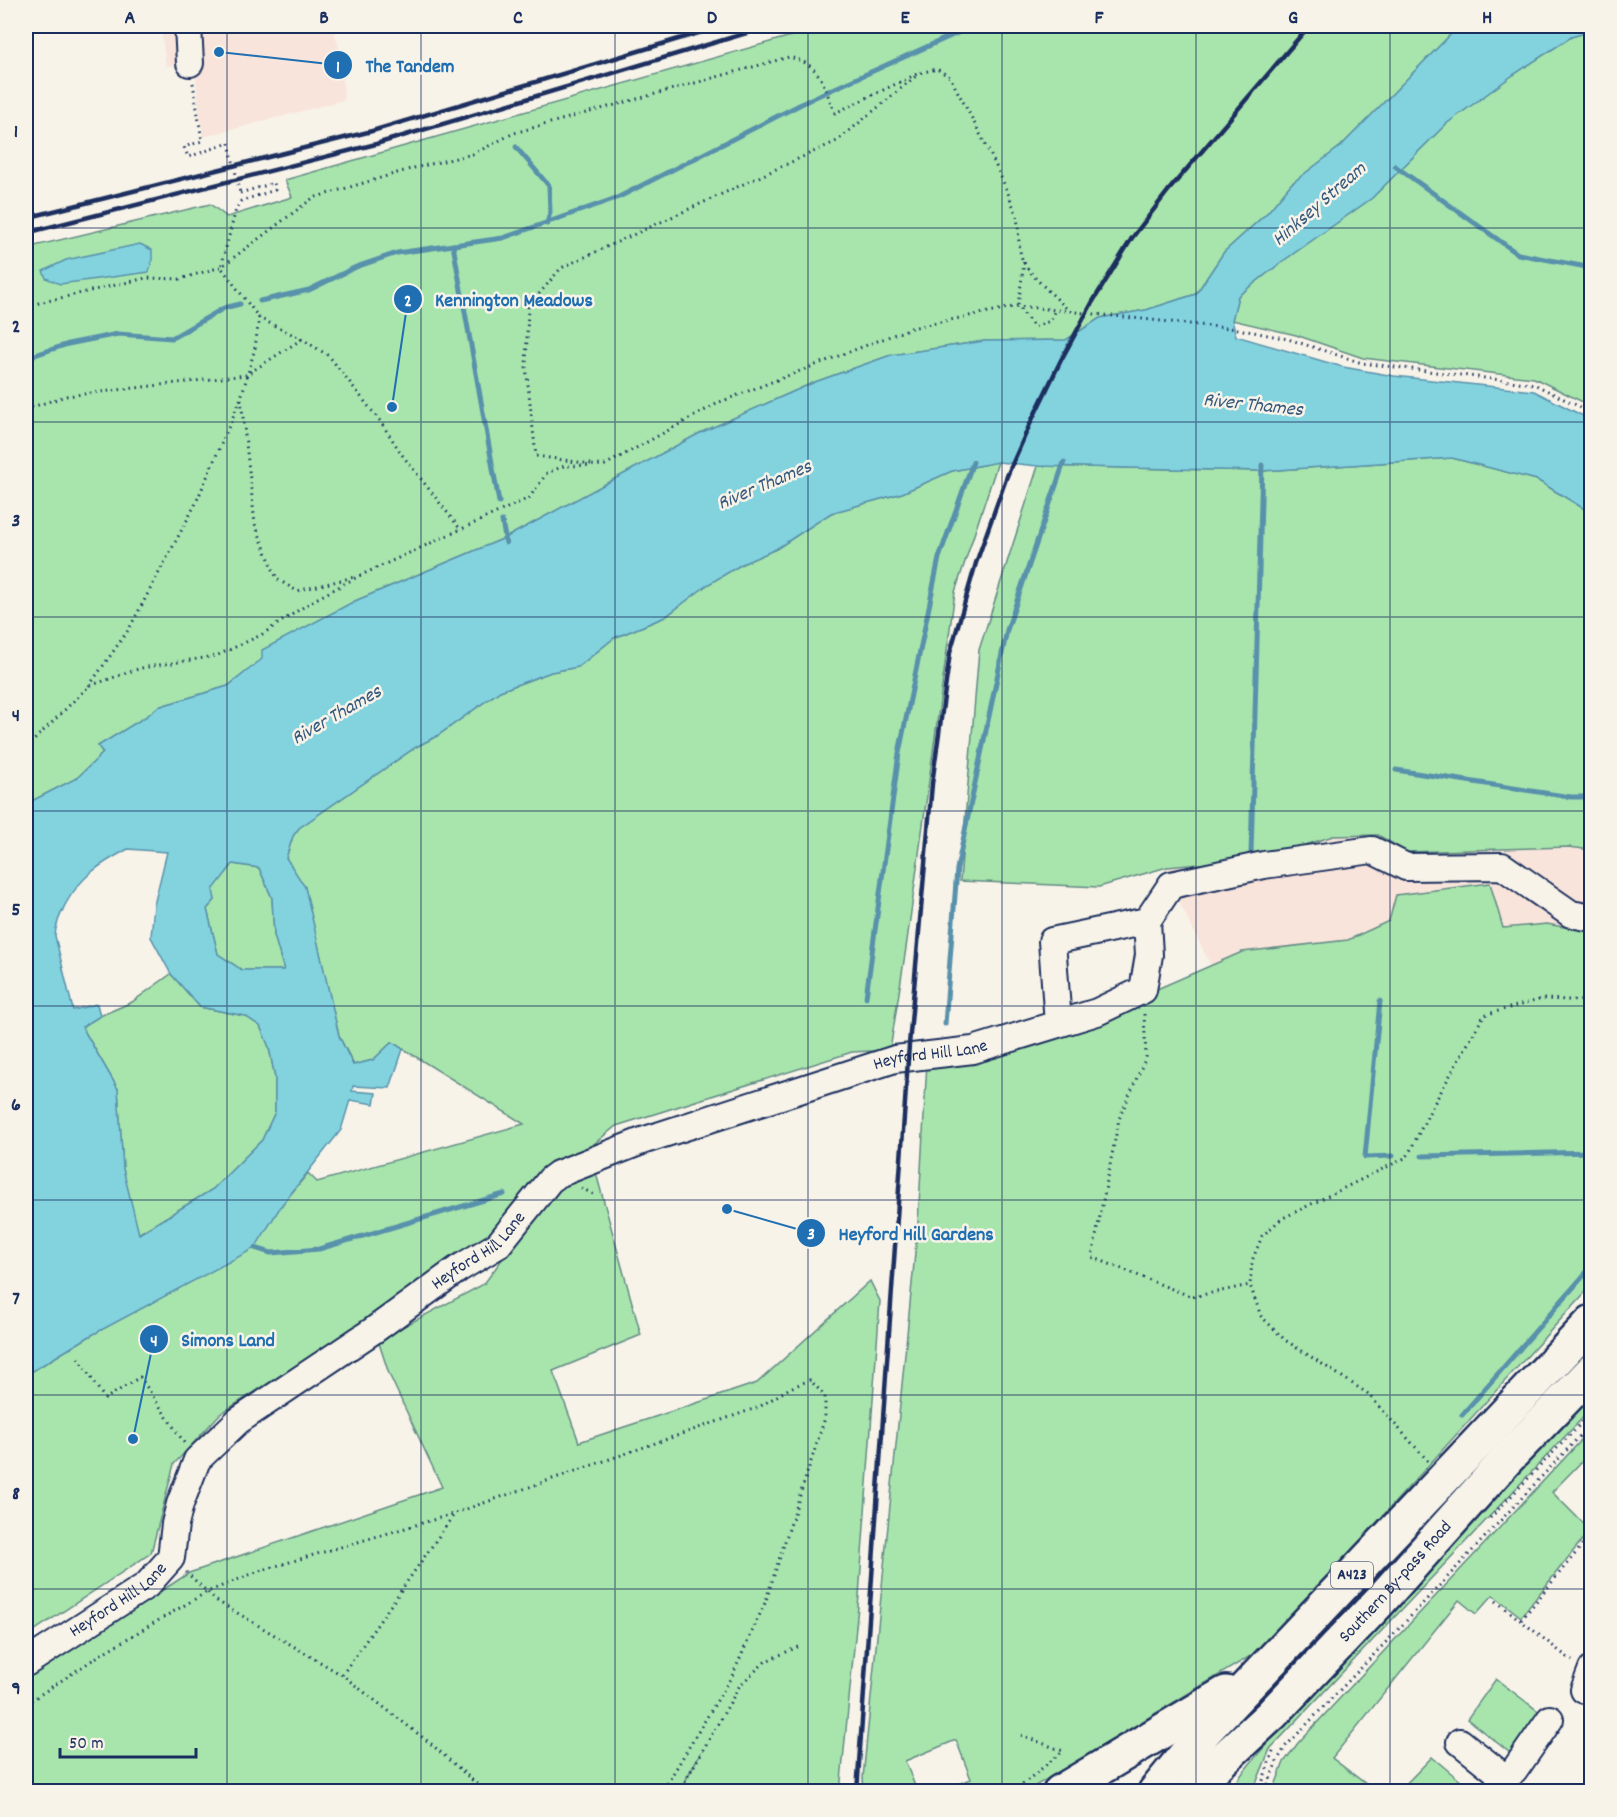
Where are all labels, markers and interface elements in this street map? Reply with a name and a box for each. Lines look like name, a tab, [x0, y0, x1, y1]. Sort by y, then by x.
text: A	[125, 5, 136, 33]
text: B	[319, 5, 329, 33]
text: C	[513, 5, 523, 33]
text: D	[707, 5, 718, 33]
text: E	[900, 5, 910, 33]
text: F	[1095, 5, 1105, 33]
text: G	[1288, 5, 1298, 33]
text: H	[1482, 5, 1492, 33]
callout: The Tandem	[323, 46, 466, 84]
text: The Tandem	[365, 54, 455, 82]
text: 1	[336, 56, 340, 81]
text: 1	[14, 119, 18, 147]
water label: Hinksey Stream	[1267, 156, 1373, 254]
callout: Kennington Meadows	[393, 280, 605, 318]
text: Kennington Meadows	[435, 288, 593, 316]
text: 2	[404, 290, 412, 315]
text: 2	[12, 314, 20, 342]
water label: River Thames	[1202, 387, 1305, 425]
water label: River Thames	[713, 453, 817, 518]
text: 3	[12, 508, 20, 536]
water label: River Thames	[287, 679, 388, 753]
text: 4	[12, 703, 20, 731]
text: 5	[11, 897, 21, 925]
street label: Heyford Hill Lane	[870, 1034, 991, 1078]
text: 6	[11, 1092, 21, 1120]
street label: Heyford Hill Lane	[427, 1207, 532, 1297]
callout: Heyford Hill Gardens	[796, 1214, 1005, 1252]
text: Heyford Hill Gardens	[838, 1222, 994, 1250]
text: 3	[807, 1223, 815, 1248]
text: 7	[12, 1286, 20, 1314]
callout: Simons Land	[139, 1320, 287, 1358]
text: Simons Land	[181, 1328, 275, 1356]
text: 4	[150, 1330, 158, 1355]
text: 8	[12, 1481, 20, 1509]
street label: Southern By-pass Road	[1334, 1516, 1458, 1649]
street label: Heyford Hill Lane	[65, 1557, 173, 1644]
road number: A423	[1331, 1562, 1373, 1588]
text: 9	[11, 1676, 21, 1704]
scale bar	[60, 1721, 196, 1759]
text: 50 m	[69, 1732, 104, 1757]

